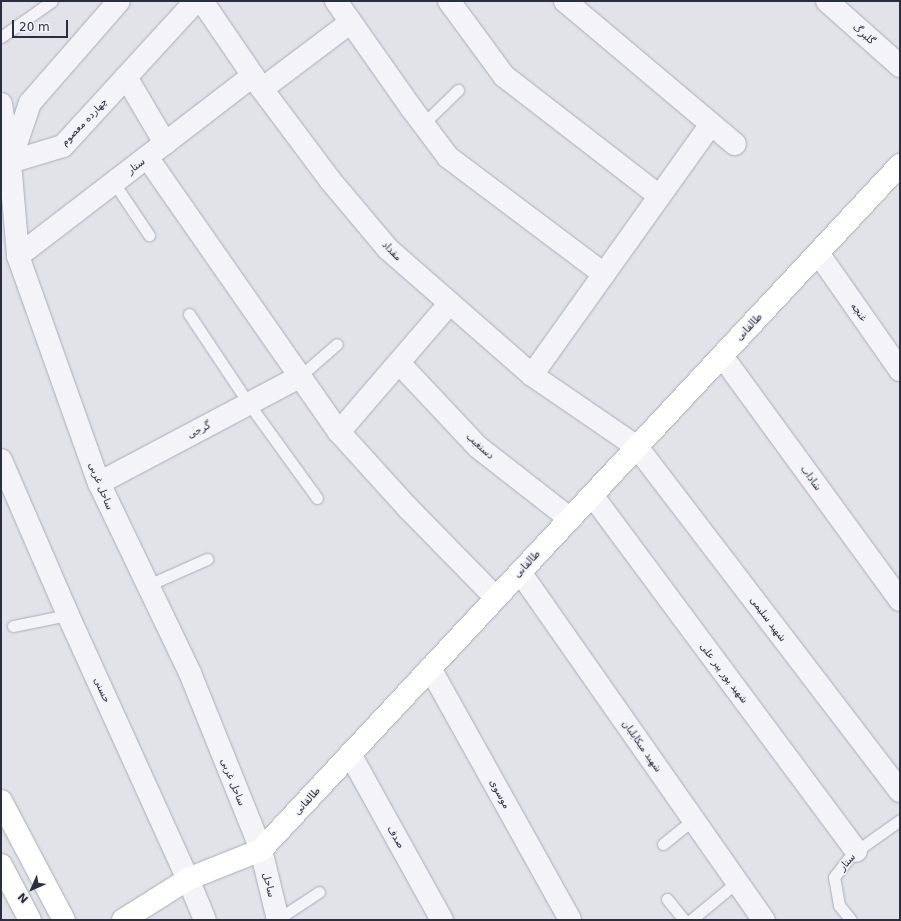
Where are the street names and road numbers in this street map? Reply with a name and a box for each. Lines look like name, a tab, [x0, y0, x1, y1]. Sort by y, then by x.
street label: گلبرگ	[850, 21, 878, 47]
street label: چهارده معصوم	[58, 96, 110, 148]
street label: ستار	[125, 155, 147, 177]
street label: مقداد	[380, 239, 404, 263]
street label: غنچه	[848, 300, 870, 324]
street label: طالقانی	[733, 311, 765, 343]
street label: گرجی	[185, 419, 213, 441]
street label: دستغیب	[464, 430, 496, 462]
street label: ساحل غربی	[86, 460, 116, 512]
street label: شاداب	[798, 463, 824, 493]
street label: طالقانی	[511, 548, 543, 580]
street label: شهید سلیمی	[747, 594, 789, 644]
street label: شهید پور پیر علی	[697, 640, 751, 706]
street label: حسنی	[91, 675, 113, 705]
street label: شهید میکایلیان	[620, 718, 664, 774]
street label: ساحل غربی	[218, 756, 248, 808]
street label: موسوی	[487, 777, 513, 811]
street label: طالقانی	[291, 785, 323, 817]
street label: صدف	[385, 824, 407, 850]
street label: ستار	[836, 851, 858, 873]
street label: ساحل	[260, 871, 278, 899]

